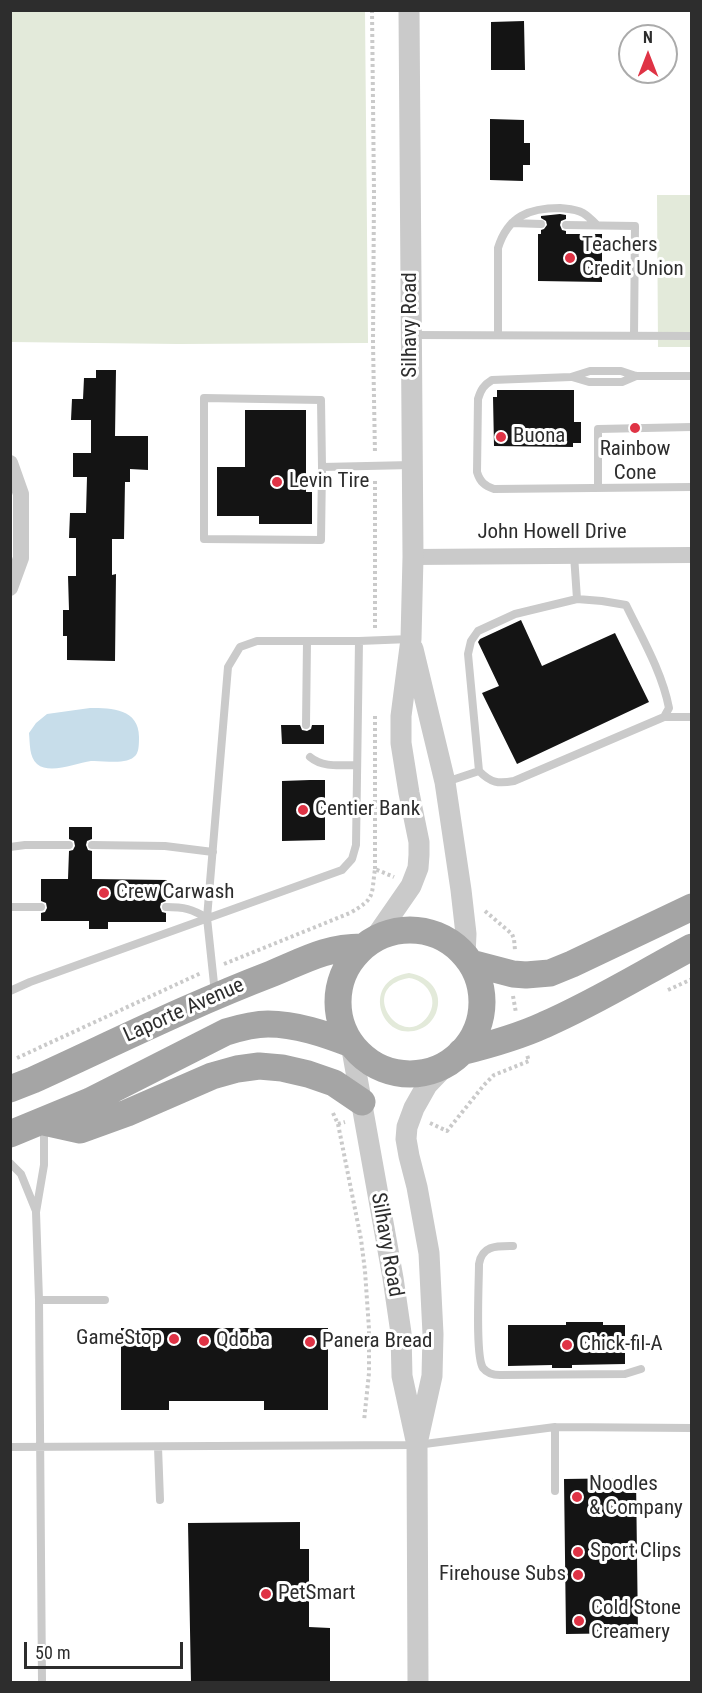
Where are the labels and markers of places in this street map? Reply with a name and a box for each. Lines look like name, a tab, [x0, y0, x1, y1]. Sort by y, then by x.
place label: Teachers Credit Union	[582, 233, 684, 283]
marker: Teachers Credit Union	[563, 251, 577, 265]
marker: Rainbow Cone	[628, 421, 642, 435]
place label: Buona	[513, 424, 565, 450]
marker: Buona	[494, 430, 508, 444]
place label: Rainbow Cone	[600, 437, 670, 487]
place label: Levin Tire	[289, 469, 369, 495]
marker: Levin Tire	[270, 475, 284, 489]
place label: Centier Bank	[315, 797, 420, 823]
marker: Centier Bank	[296, 803, 310, 817]
place label: Crew Carwash	[116, 880, 234, 906]
marker: Crew Carwash	[97, 886, 111, 900]
place label: GameStop	[76, 1326, 162, 1352]
place label: Qdoba	[216, 1328, 270, 1354]
place label: Panera Bread	[322, 1329, 432, 1355]
marker: GameStop	[167, 1332, 181, 1346]
place label: Chick-fil-A	[579, 1332, 663, 1358]
marker: Qdoba	[197, 1334, 211, 1348]
marker: Panera Bread	[303, 1335, 317, 1349]
marker: Chick-fil-A	[560, 1338, 574, 1352]
place label: Noodles & Company	[589, 1472, 683, 1522]
marker: Noodles & Company	[570, 1490, 584, 1504]
place label: Sport Clips	[590, 1539, 681, 1565]
marker: Sport Clips	[571, 1545, 585, 1559]
place label: Firehouse Subs	[439, 1562, 566, 1588]
marker: Firehouse Subs	[571, 1568, 585, 1582]
place label: PetSmart	[278, 1581, 355, 1607]
marker: PetSmart	[259, 1587, 273, 1601]
place label: Cold Stone Creamery	[591, 1596, 681, 1646]
marker: Cold Stone Creamery	[572, 1614, 586, 1628]

